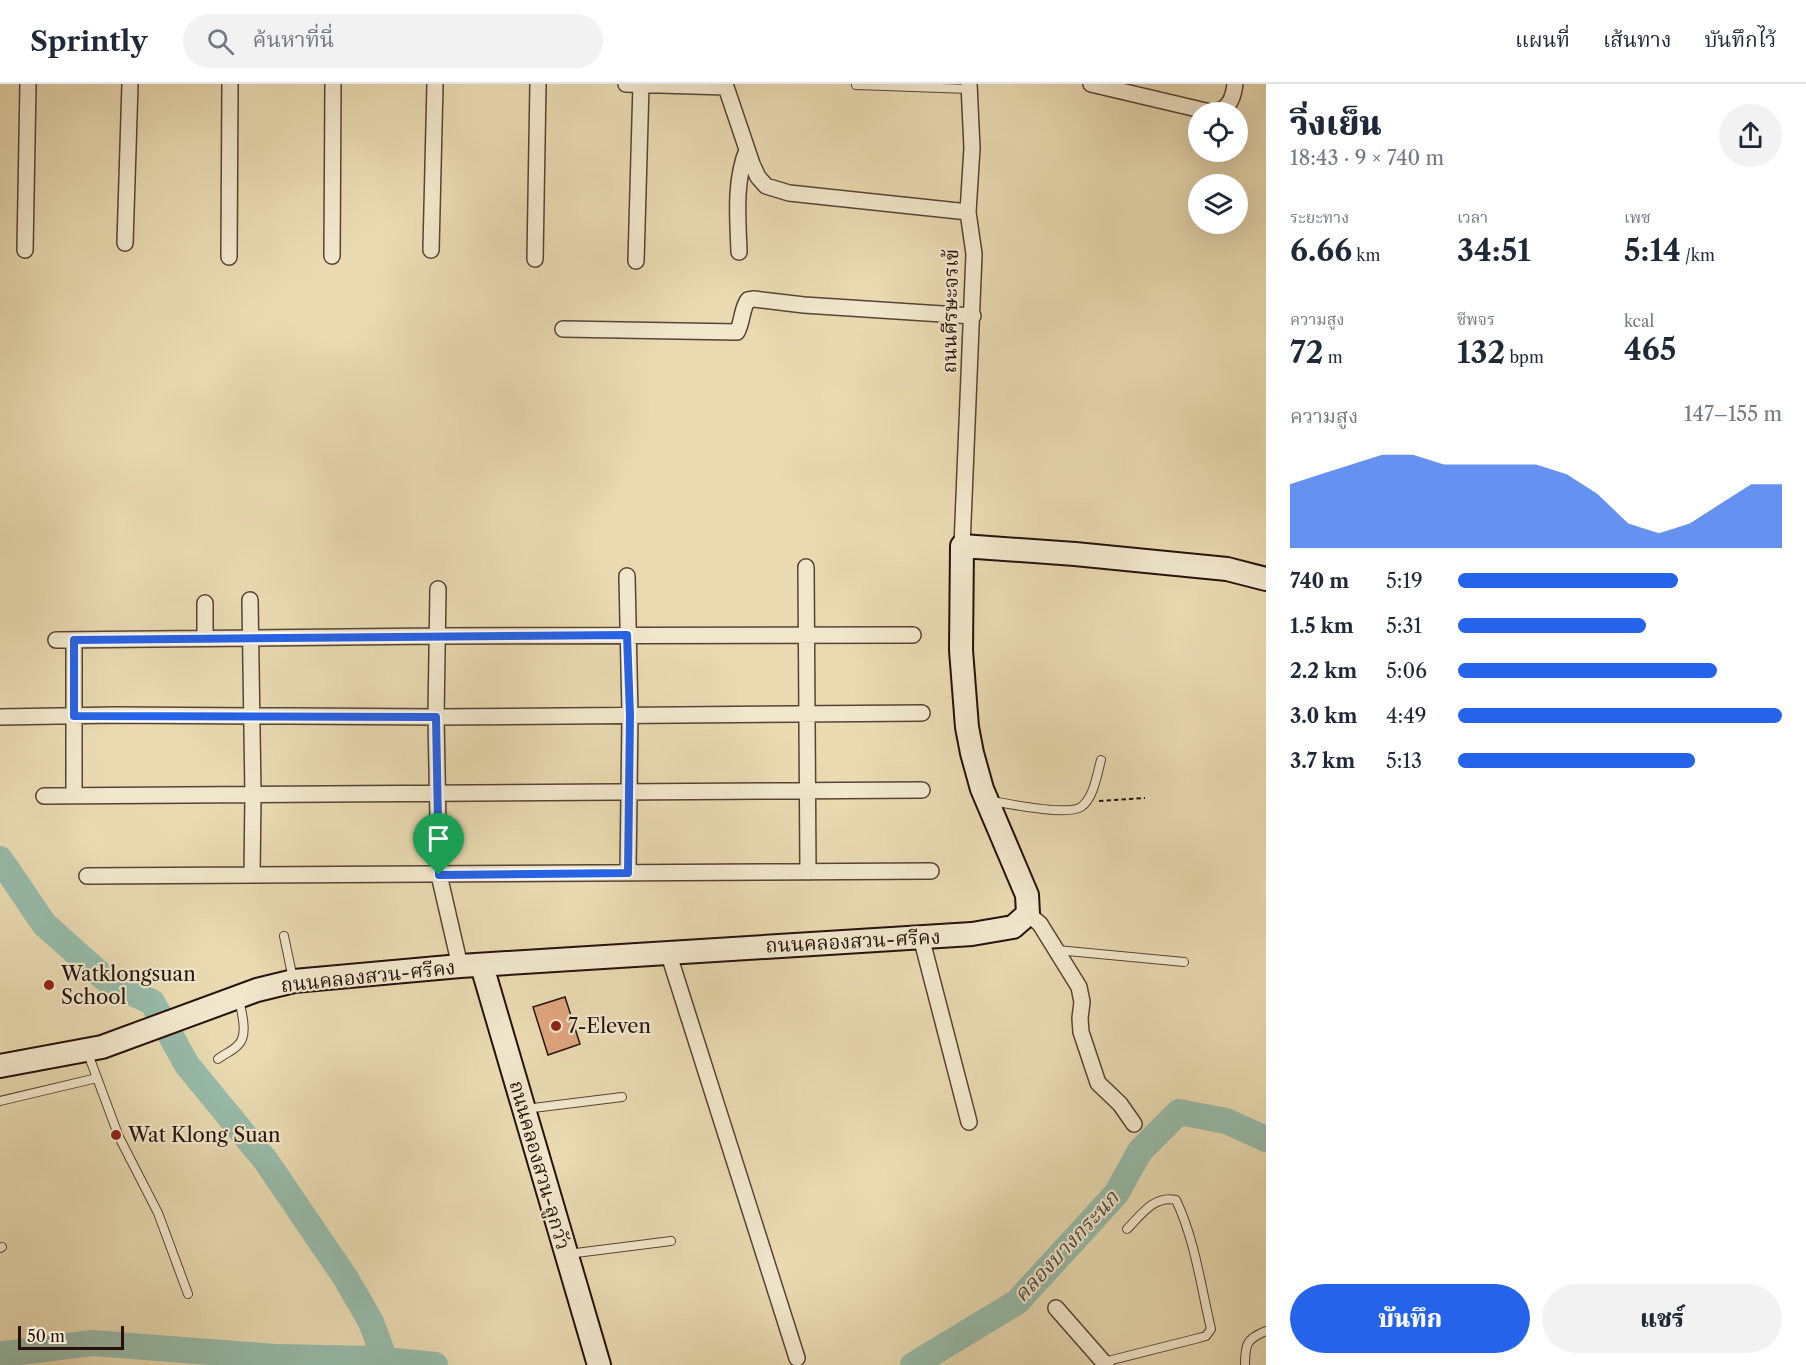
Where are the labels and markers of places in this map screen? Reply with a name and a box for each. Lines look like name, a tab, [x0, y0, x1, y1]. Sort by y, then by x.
pin	[413, 813, 464, 875]
place label: Watklongsuan School	[60, 962, 196, 1009]
marker: Watklongsuan School	[42, 978, 56, 992]
place label: 7-Eleven	[568, 1014, 651, 1038]
marker: 7-Eleven	[549, 1019, 563, 1033]
place label: Wat Klong Suan	[127, 1123, 281, 1147]
marker: Wat Klong Suan	[109, 1128, 123, 1142]

